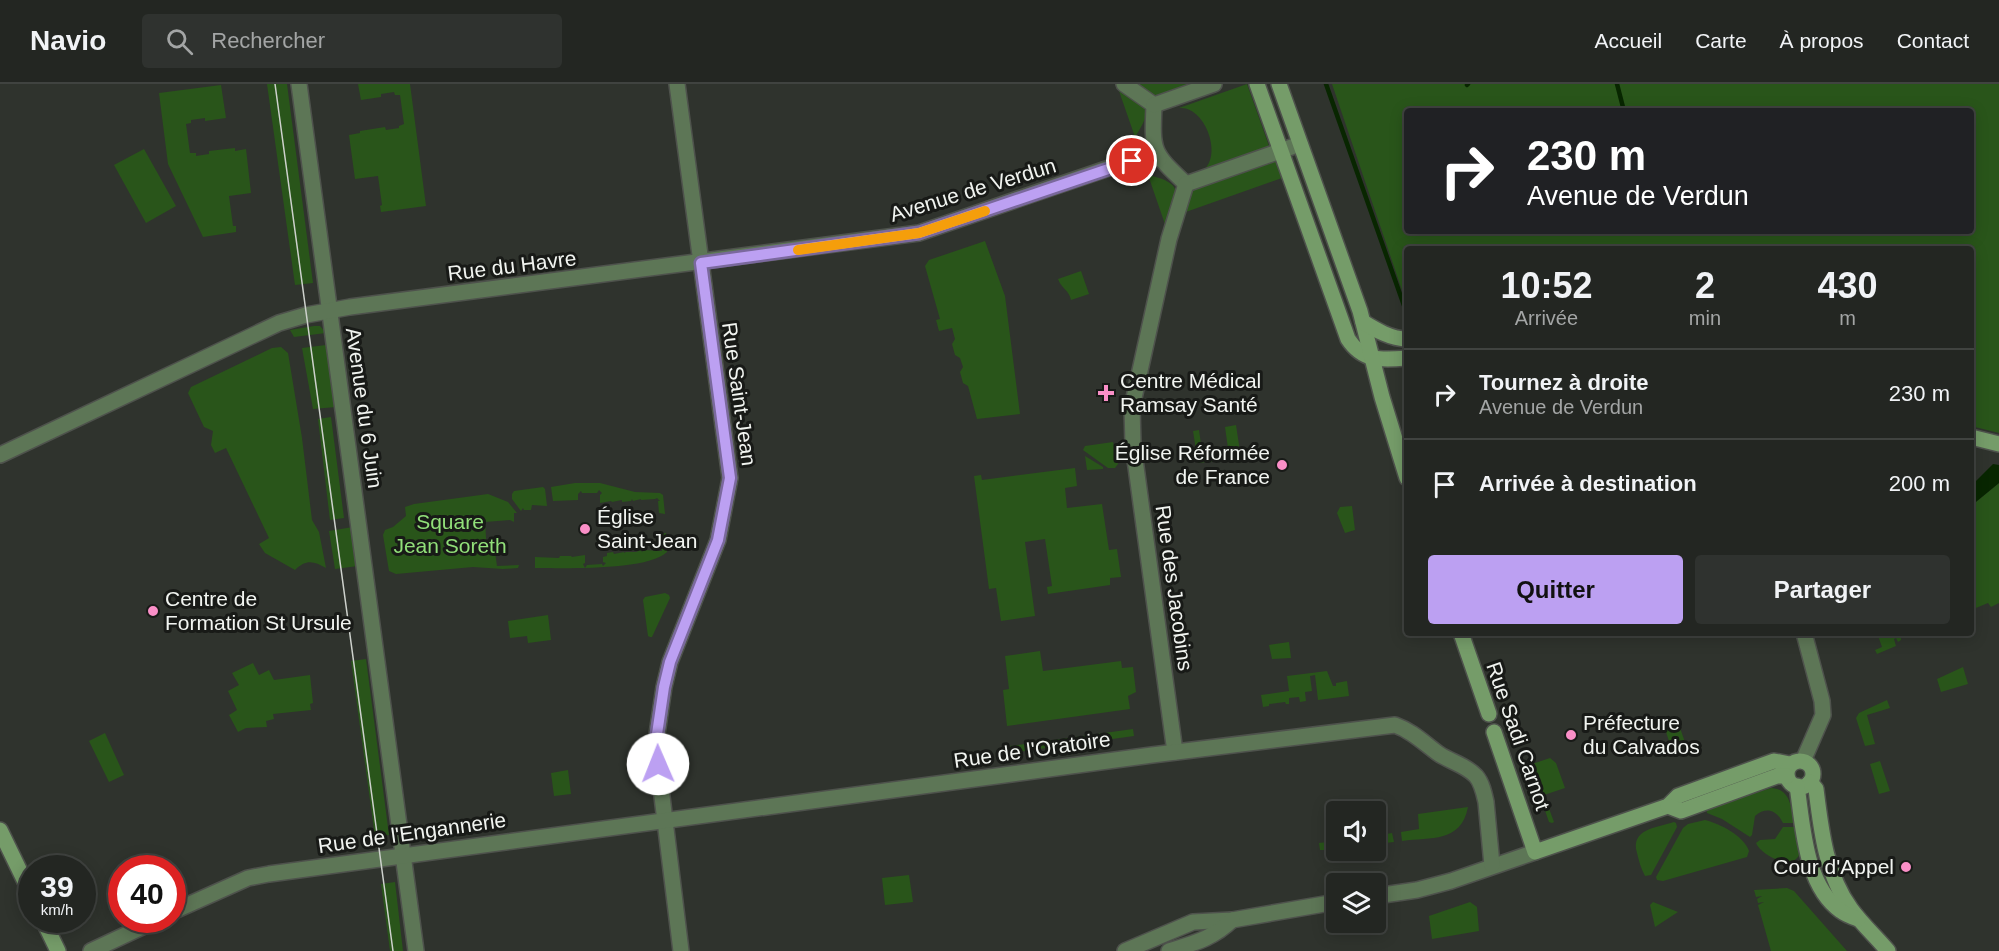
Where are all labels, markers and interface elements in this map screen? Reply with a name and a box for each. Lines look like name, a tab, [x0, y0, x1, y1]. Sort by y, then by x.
search box	[142, 14, 562, 68]
text: Navio	[30, 25, 106, 56]
icon: search	[163, 25, 196, 58]
text: Rechercher	[211, 28, 325, 53]
text: Accueil	[1595, 29, 1662, 52]
text: Carte	[1695, 29, 1747, 52]
text: À propos	[1780, 29, 1864, 52]
text: Contact	[1897, 29, 1969, 52]
icon: right	[1428, 132, 1506, 210]
text: 230 m	[1527, 132, 1646, 179]
pin	[1106, 135, 1157, 186]
icon: arrive	[1115, 144, 1148, 177]
street label: Avenue de Verdun	[887, 153, 1059, 226]
text: Avenue de Verdun	[1527, 181, 1749, 211]
street label: Rue du Havre	[446, 246, 578, 285]
text: 10:52	[1500, 265, 1592, 306]
text: 2	[1695, 265, 1715, 306]
text: 430	[1817, 265, 1878, 306]
text: Arrivée	[1515, 307, 1578, 329]
text: min	[1689, 307, 1721, 329]
text: m	[1839, 307, 1856, 329]
street label: Rue Saint-Jean	[718, 321, 761, 467]
street label: Avenue du 6 Juin	[342, 326, 387, 490]
place label: Centre Médical Ramsay Santé	[1120, 369, 1261, 416]
text: Tournez à droite	[1479, 370, 1649, 395]
icon: right	[1428, 378, 1461, 411]
text: 230 m	[1889, 381, 1950, 406]
marker: Centre Médical Ramsay Santé	[1097, 384, 1115, 402]
text: Avenue de Verdun	[1479, 396, 1643, 418]
place label: Église Réformée de France	[1115, 441, 1270, 488]
marker: Église Réformée de France	[1275, 458, 1289, 472]
icon: arrive	[1428, 468, 1461, 501]
text: Arrivée à destination	[1479, 471, 1697, 496]
text: 200 m	[1889, 471, 1950, 496]
street label: Rue des Jacobins	[1151, 504, 1197, 672]
place label: Église Saint-Jean	[597, 505, 697, 552]
park label: Square Jean Soreth	[393, 510, 507, 557]
marker: Église Saint-Jean	[578, 522, 592, 536]
button: Quitter	[1428, 555, 1683, 624]
button: Partager	[1695, 555, 1950, 624]
place label: Centre de Formation St Ursule	[165, 587, 352, 634]
marker: Centre de Formation St Ursule	[146, 604, 160, 618]
street label: Rue Sadi Carnot	[1482, 659, 1555, 813]
place label: Préfecture du Calvados	[1583, 711, 1700, 758]
street label: Rue de l'Oratoire	[952, 727, 1112, 772]
marker: Préfecture du Calvados	[1564, 728, 1578, 742]
position arrow	[626, 732, 690, 796]
map controls	[1326, 801, 1386, 933]
button: sound	[1326, 801, 1386, 861]
street label: Rue de l'Engannerie	[316, 808, 507, 857]
speed limit sign: 40	[108, 855, 186, 933]
place label: Cour d'Appel	[1773, 855, 1894, 878]
marker: Cour d'Appel	[1899, 860, 1913, 874]
text: 39	[40, 870, 74, 903]
button: layers	[1326, 873, 1386, 933]
text: km/h	[41, 901, 73, 918]

